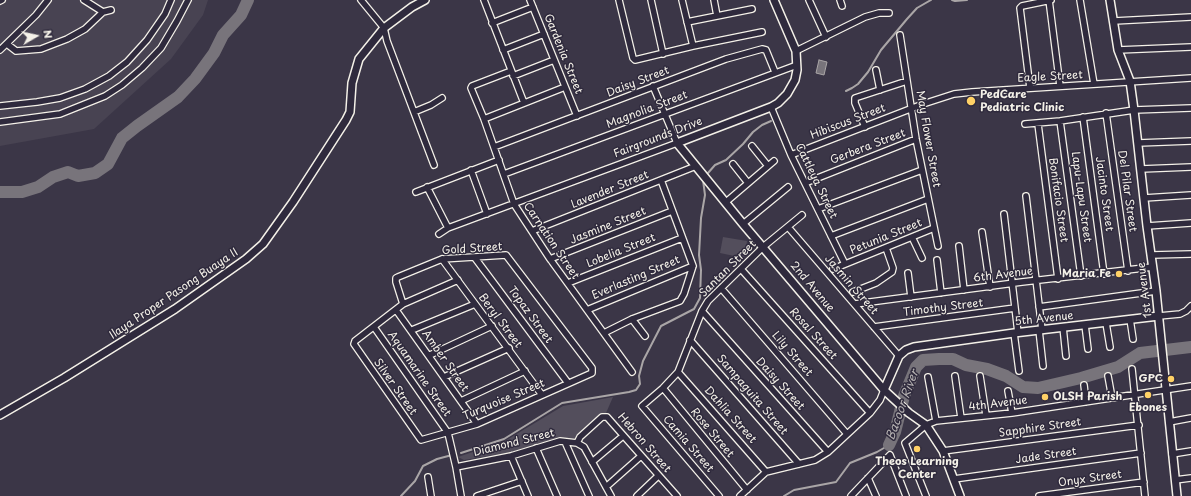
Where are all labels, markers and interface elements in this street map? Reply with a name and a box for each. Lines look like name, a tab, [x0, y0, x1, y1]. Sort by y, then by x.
street label: Gardenia Street	[541, 12, 585, 96]
north arrow	[16, 16, 56, 56]
text: N	[39, 28, 57, 40]
street label: Daisy Street	[605, 64, 671, 100]
street label: Eagle Street	[1017, 69, 1083, 85]
street label: Magnolia Street	[605, 88, 689, 132]
place label: PedCare Pediatric Clinic	[980, 88, 1064, 114]
street label: May Flower Street	[913, 90, 943, 188]
marker: PedCare Pediatric Clinic	[965, 95, 977, 107]
street label: Hibiscus Street	[808, 102, 888, 142]
street label: Fairgrounds Drive	[612, 115, 704, 161]
street label: Gerbera Street	[829, 127, 907, 167]
street label: Cattleya Street	[792, 141, 840, 221]
street label: Del Pilar Street	[1115, 149, 1139, 233]
street label: Lapu-Lapu Street	[1068, 151, 1094, 243]
street label: Jacinto Street	[1092, 156, 1116, 232]
street label: Bonifacio Street	[1046, 157, 1070, 243]
street label: Lavender Street	[569, 168, 651, 212]
street label: Carnation Street	[520, 200, 582, 282]
street label: Jasmine Street	[568, 205, 648, 247]
street label: Petunia Street	[848, 216, 924, 258]
street label: Lobelia Street	[585, 231, 657, 271]
street label: Santan Street	[697, 238, 759, 300]
street label: Gold Street	[441, 240, 503, 258]
street label: Ilaya Proper Pasong Buaya II	[107, 246, 241, 342]
street label: Everlasting Street	[590, 253, 682, 303]
street label: Jasmin Street	[822, 253, 880, 317]
street label: 2nd Avenue	[787, 259, 837, 315]
street label: 1st Avenue	[1135, 261, 1155, 319]
street label: 6th Avenue	[972, 265, 1034, 285]
place label: Maria Fe	[1062, 267, 1111, 281]
marker: Maria Fe	[1114, 269, 1124, 279]
street label: Topaz Street	[505, 284, 555, 346]
street label: Beryl Street	[475, 291, 525, 351]
street label: Timothy Street	[902, 297, 984, 319]
street label: Rosal Street	[786, 305, 840, 363]
street label: 5th Avenue	[1014, 309, 1074, 329]
street label: Amber Street	[419, 328, 471, 394]
street label: Aquamarine Street	[385, 329, 453, 419]
street label: Lily Street	[769, 329, 815, 379]
street label: Sampaguita Street	[714, 352, 790, 438]
street label: Daisy Street	[753, 355, 807, 413]
street label: Silver Street	[371, 356, 419, 418]
water label: Bacoor River	[884, 368, 922, 442]
place label: GPC	[1139, 372, 1163, 386]
marker: GPC	[1166, 374, 1176, 384]
street label: Turquoise Street	[461, 377, 547, 423]
street label: Dahlia Street	[701, 384, 759, 446]
place label: OLSH Parish	[1053, 390, 1122, 404]
marker: Ebones	[1143, 390, 1153, 400]
marker: OLSH Parish	[1040, 392, 1050, 402]
street label: 4th Avenue	[968, 394, 1028, 414]
place label: Ebones	[1129, 401, 1167, 415]
street label: Rose Street	[688, 406, 736, 460]
street label: Hebron Street	[615, 411, 673, 475]
street label: Camia Street	[660, 413, 716, 475]
street label: Sapphire Street	[998, 416, 1082, 440]
street label: Diamond Street	[472, 426, 556, 460]
marker: Theos Learning Center	[912, 444, 922, 454]
street label: Jade Street	[1015, 445, 1077, 467]
place label: Theos Learning Center	[875, 455, 959, 481]
street label: Onyx Street	[1057, 468, 1123, 490]

